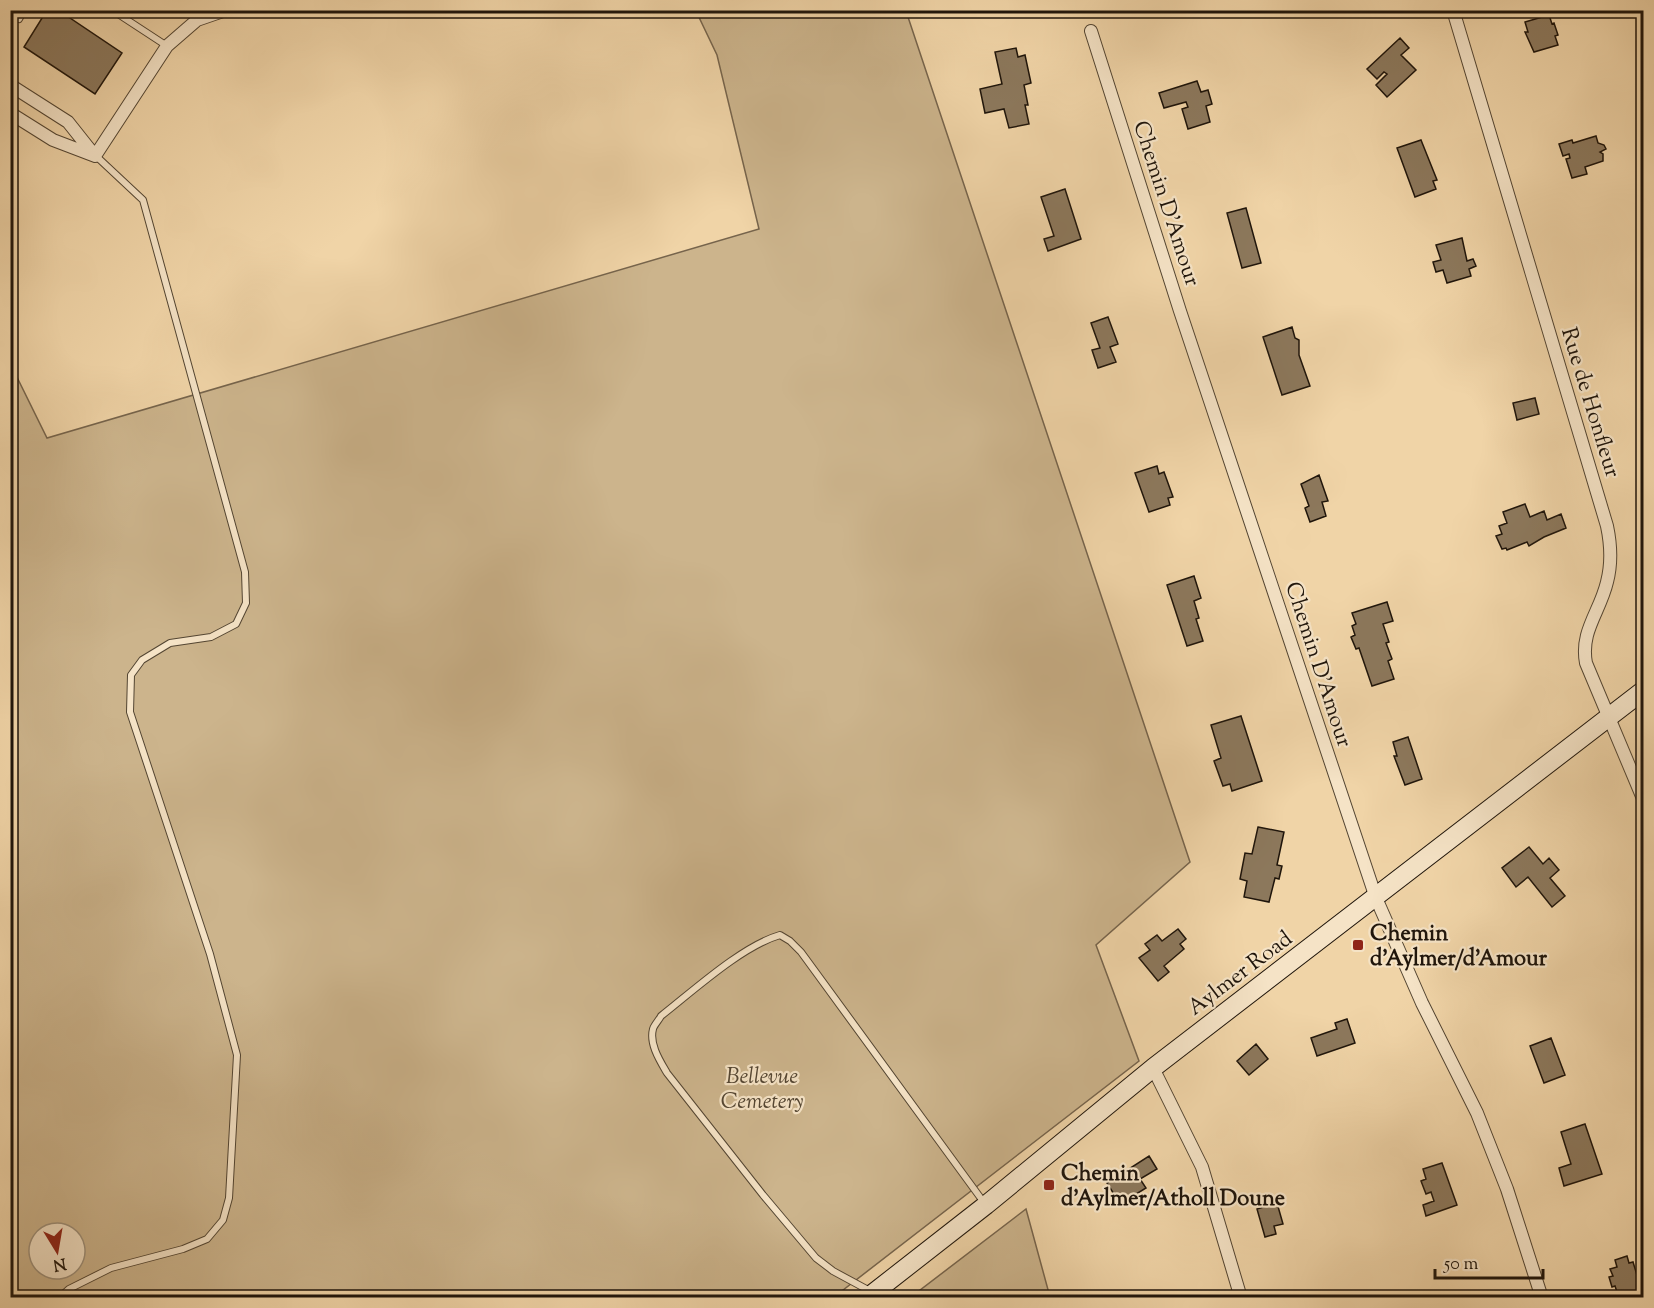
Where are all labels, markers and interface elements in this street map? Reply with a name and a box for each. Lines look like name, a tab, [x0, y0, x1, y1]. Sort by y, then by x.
street label: Chemin D'Amour	[1123, 117, 1207, 291]
street label: Rue de Honfleur	[1551, 324, 1627, 482]
street label: Chemin D'Amour	[1275, 578, 1359, 752]
place label: Chemin d'Aylmer/d'Amour	[1370, 919, 1548, 976]
street label: Aylmer Road	[1182, 924, 1300, 1025]
marker: Chemin d'Aylmer/d'Amour	[1351, 938, 1365, 952]
park label: Bellevue Cemetery	[721, 1062, 803, 1119]
place label: Chemin d'Aylmer/Atholl Doune	[1061, 1159, 1285, 1216]
marker: Chemin d'Aylmer/Atholl Doune	[1042, 1178, 1056, 1192]
north arrow	[27, 1221, 87, 1281]
scale bar	[1435, 1242, 1543, 1280]
text: N	[51, 1251, 68, 1276]
text: 50 m	[1443, 1252, 1479, 1278]

